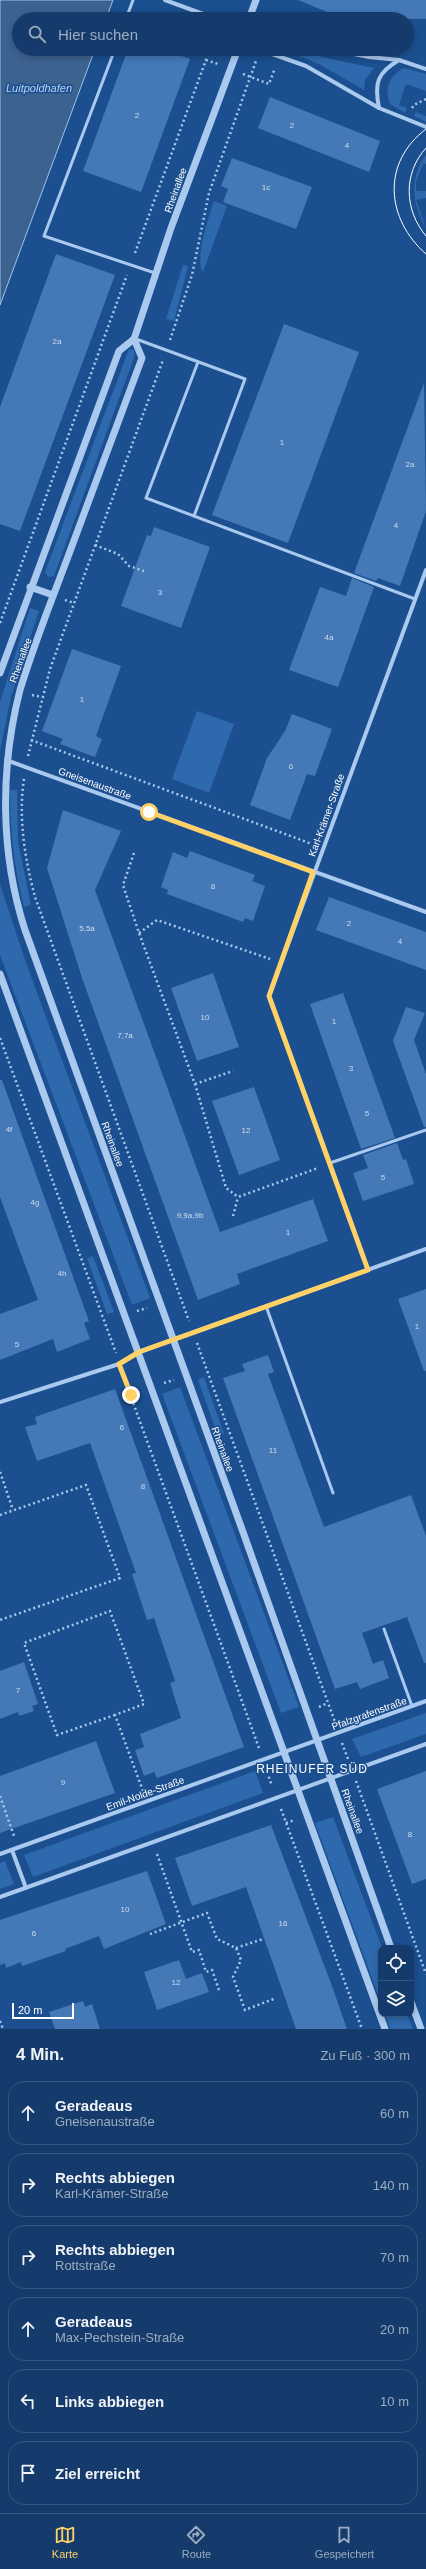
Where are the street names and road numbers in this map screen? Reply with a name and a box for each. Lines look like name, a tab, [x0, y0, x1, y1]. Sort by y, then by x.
street label: Rheinallee	[162, 166, 189, 214]
street label: Rheinallee	[7, 636, 34, 684]
street label: Gneisenaustraße	[57, 765, 133, 802]
street label: Karl-Krämer-Straße	[306, 772, 347, 858]
street label: Rheinallee	[99, 1120, 126, 1169]
street label: Rheinallee	[209, 1425, 236, 1474]
street label: Pfalzgrafenstraße	[330, 1695, 409, 1732]
street label: Emil-Nolde-Straße	[105, 1774, 186, 1813]
street label: Rheinallee	[339, 1787, 366, 1836]

